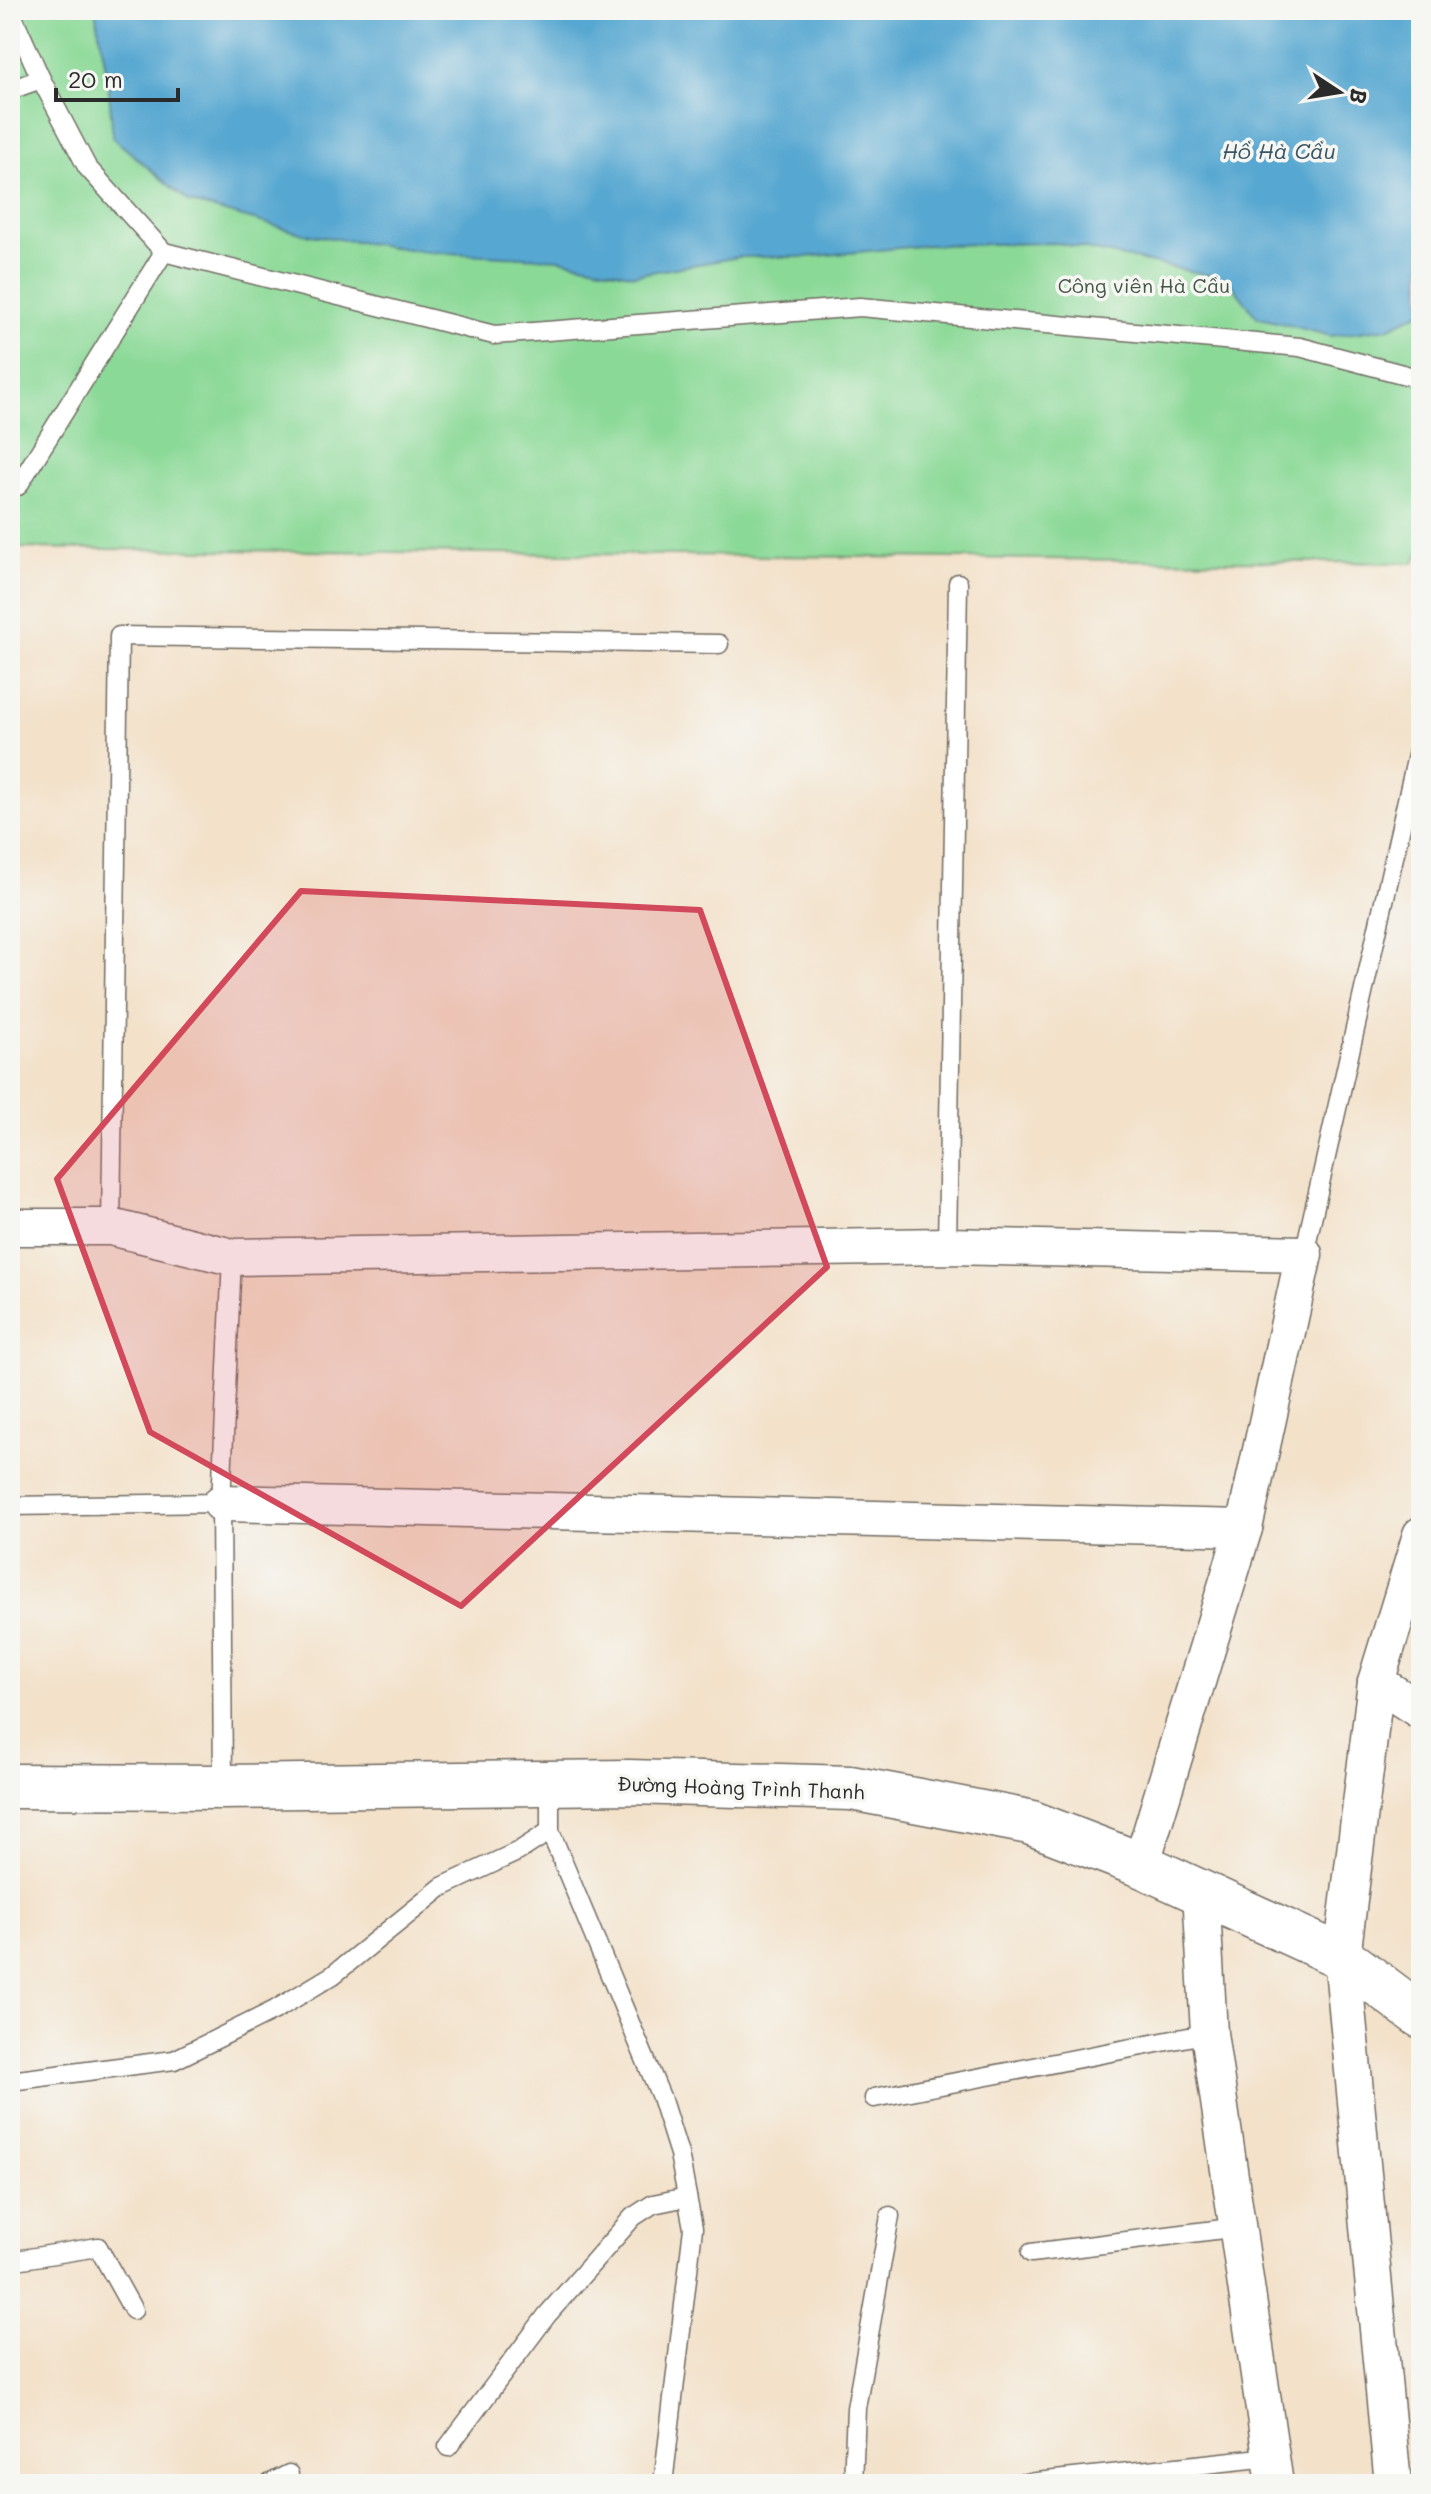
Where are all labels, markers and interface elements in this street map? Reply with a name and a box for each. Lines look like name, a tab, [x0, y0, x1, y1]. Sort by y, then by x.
scale bar	[56, 52, 178, 102]
north arrow	[1299, 52, 1379, 132]
text: 20 m	[68, 63, 123, 94]
text: B	[1343, 86, 1375, 107]
water label: Hồ Hà Cầu	[1222, 136, 1336, 165]
park label: Công viên Hà Cầu	[1058, 272, 1230, 298]
street label: Đường Hoàng Trình Thanh	[617, 1770, 865, 1804]

